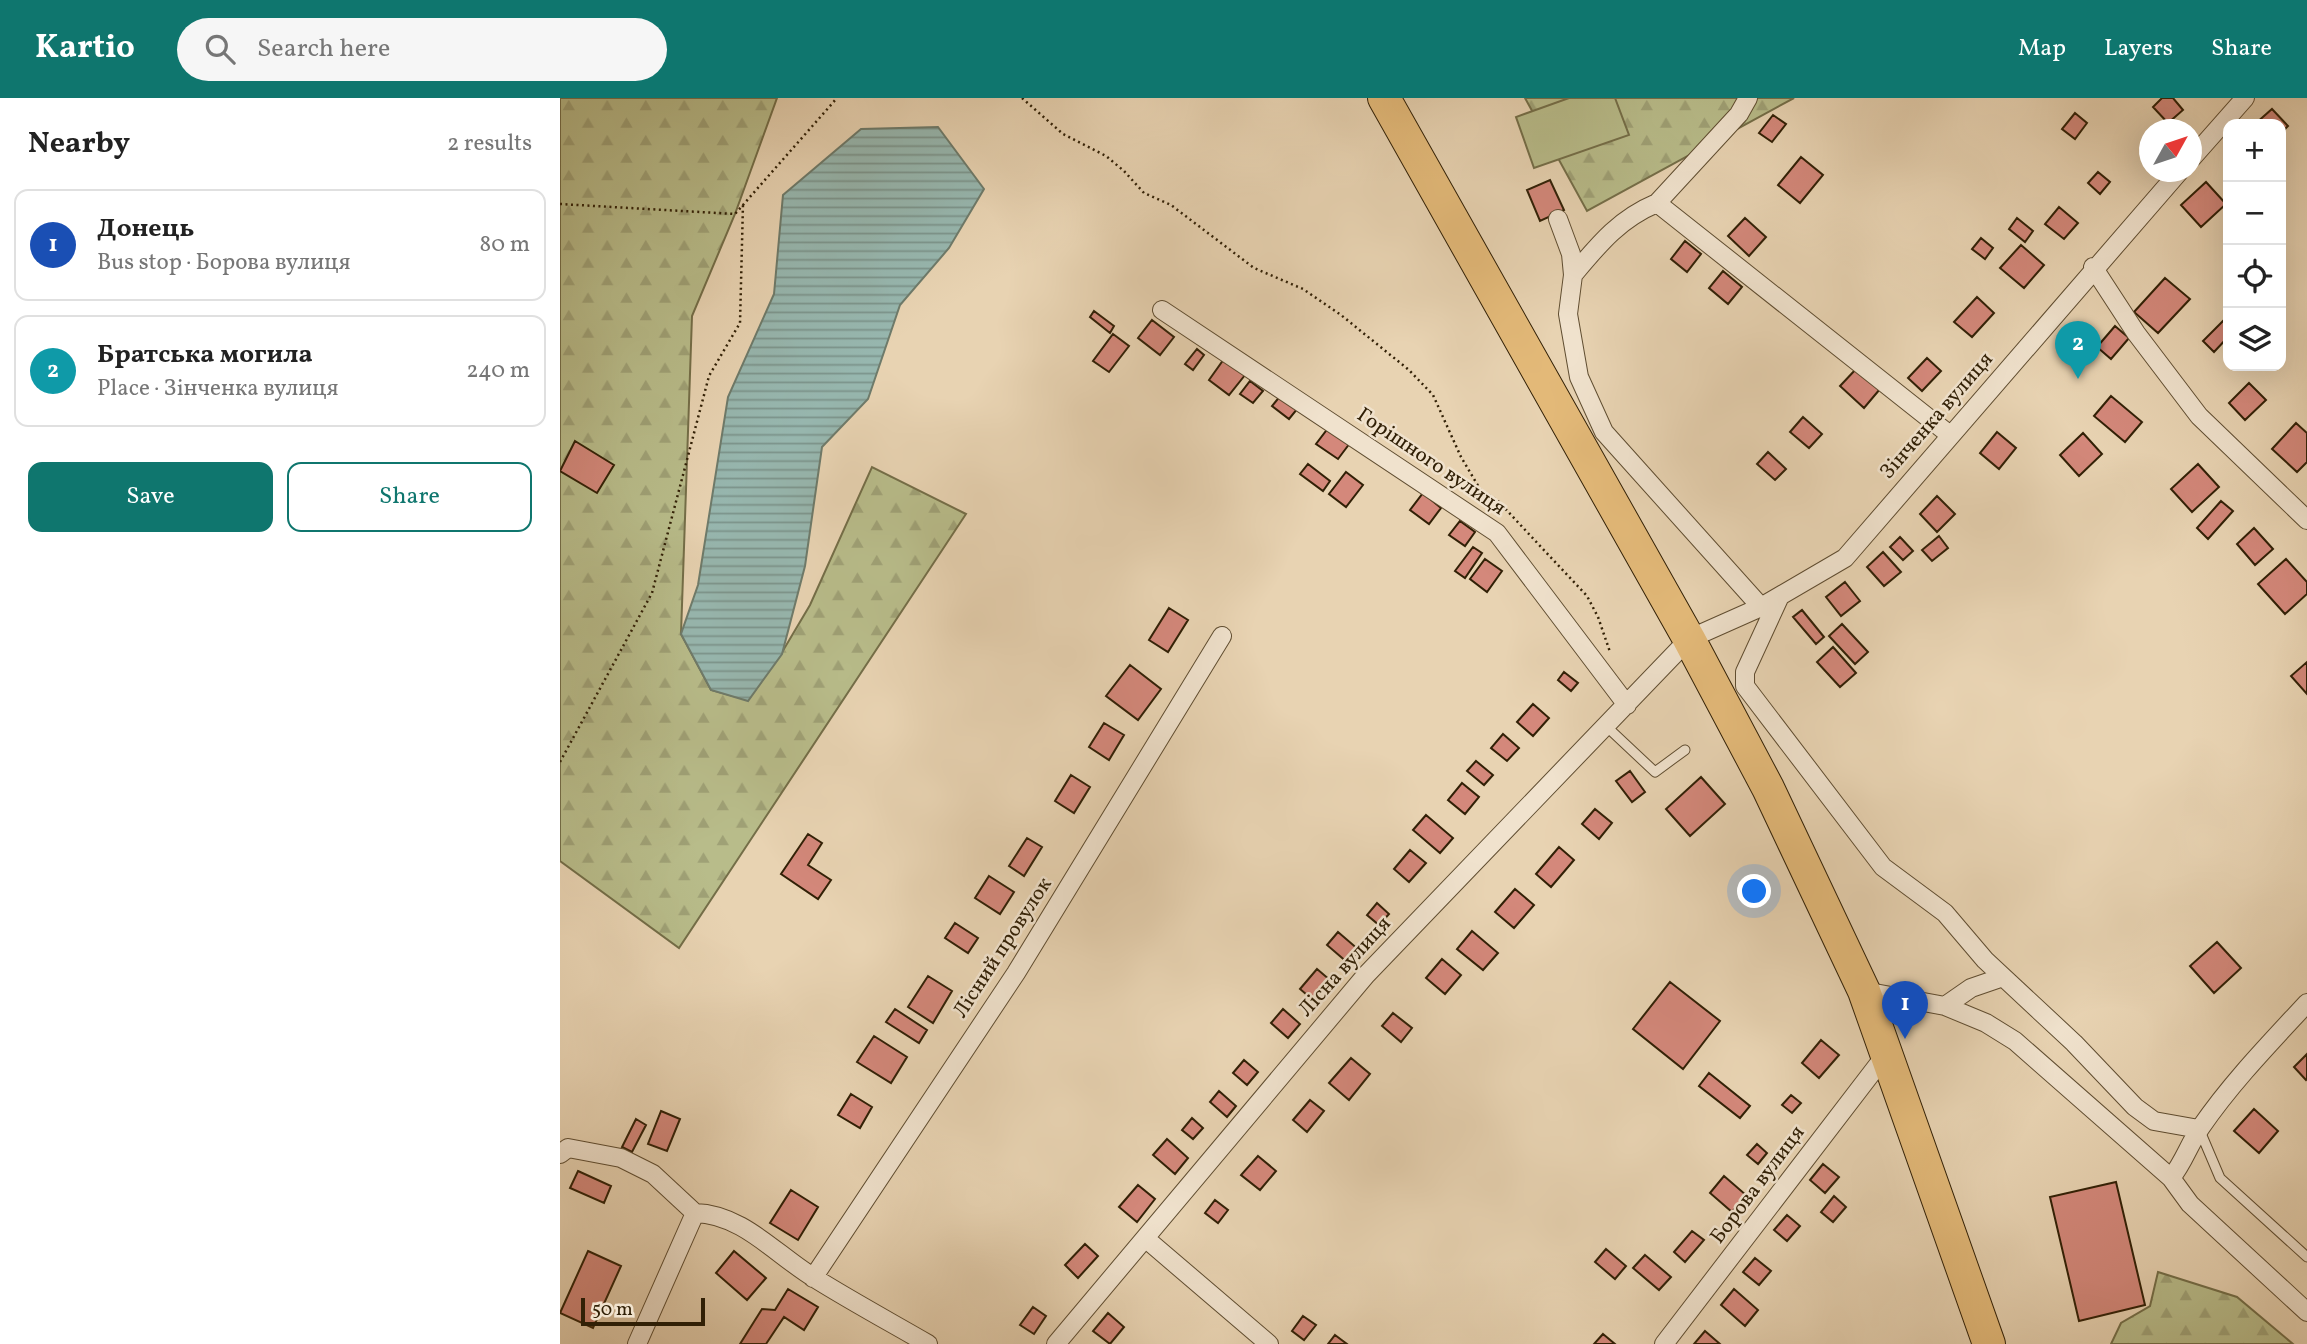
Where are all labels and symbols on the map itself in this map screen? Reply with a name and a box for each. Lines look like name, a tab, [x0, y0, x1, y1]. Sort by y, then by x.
north arrow	[2139, 119, 2202, 182]
pin: 2	[2055, 321, 2101, 379]
street label: Зінченка вулиця	[1874, 346, 2000, 486]
street label: Горішного вулиця	[1351, 401, 1511, 523]
street label: Лісний провулок	[947, 872, 1059, 1024]
your location	[1737, 874, 1771, 908]
street label: Лісна вулиця	[1292, 910, 1398, 1024]
pin: 1	[1882, 981, 1928, 1039]
street label: Борова вулиця	[1704, 1120, 1812, 1250]
scale bar	[581, 1295, 705, 1327]

